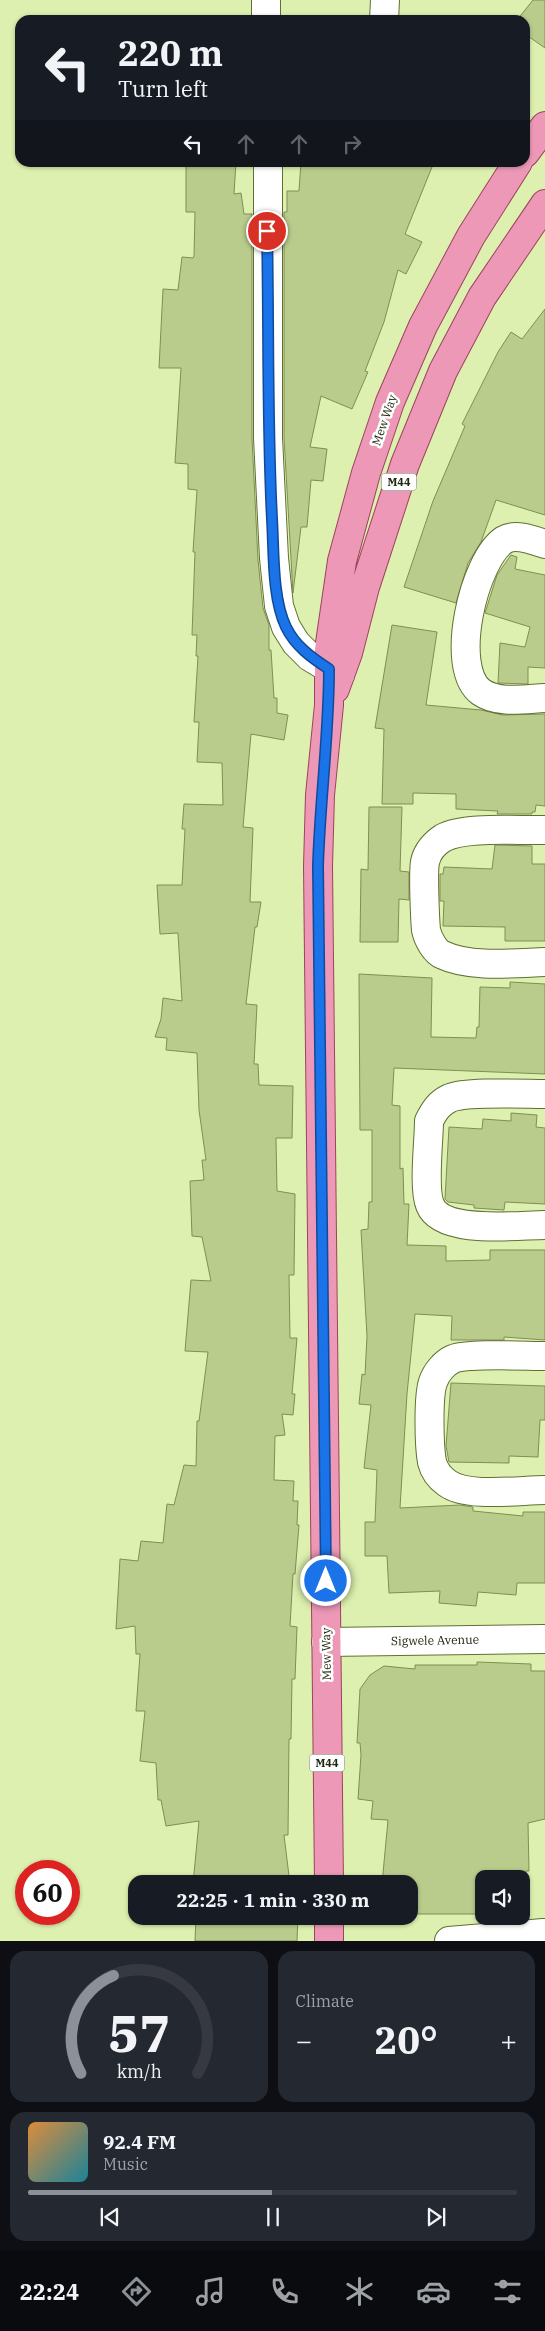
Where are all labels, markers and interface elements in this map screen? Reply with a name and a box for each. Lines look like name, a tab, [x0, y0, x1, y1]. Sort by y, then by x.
text: 220 m	[118, 30, 223, 76]
icon: left	[35, 35, 100, 100]
text: Turn left	[118, 74, 208, 103]
icon: left	[179, 130, 207, 158]
icon: ahead	[232, 130, 260, 158]
icon: ahead	[285, 130, 313, 158]
icon: right	[338, 130, 366, 158]
pin	[246, 210, 288, 252]
icon: arrive	[253, 217, 281, 245]
street label: Mew Way	[368, 392, 400, 447]
road number: M44	[382, 474, 416, 491]
position arrow	[299, 1554, 351, 1606]
street label: Mew Way	[318, 1627, 334, 1681]
street label: Sigwele Avenue	[391, 1632, 479, 1648]
road number: M44	[310, 1755, 344, 1772]
speed limit sign: 60	[15, 1860, 80, 1925]
map controls	[475, 1870, 530, 1925]
button: sound	[475, 1870, 530, 1925]
text: 22:25 · 1 min · 330 m	[177, 1888, 369, 1912]
text: Climate	[296, 1991, 354, 2011]
text: 57	[108, 1999, 170, 2066]
text: 20°	[375, 2015, 438, 2064]
text: −	[296, 2022, 312, 2059]
text: +	[500, 2022, 517, 2059]
text: km/h	[116, 2060, 161, 2083]
text: 92.4 FM	[103, 2130, 176, 2154]
text: Music	[103, 2154, 148, 2174]
icon: previous	[96, 2203, 124, 2231]
icon: pause	[259, 2203, 287, 2231]
icon: next	[422, 2203, 450, 2231]
icon: directions	[119, 2274, 154, 2309]
icon: music	[193, 2274, 228, 2309]
icon: phone	[267, 2274, 302, 2309]
icon: climate	[342, 2274, 377, 2309]
icon: car	[416, 2274, 451, 2309]
icon: filters	[490, 2274, 525, 2309]
text: 22:24	[20, 2277, 79, 2306]

